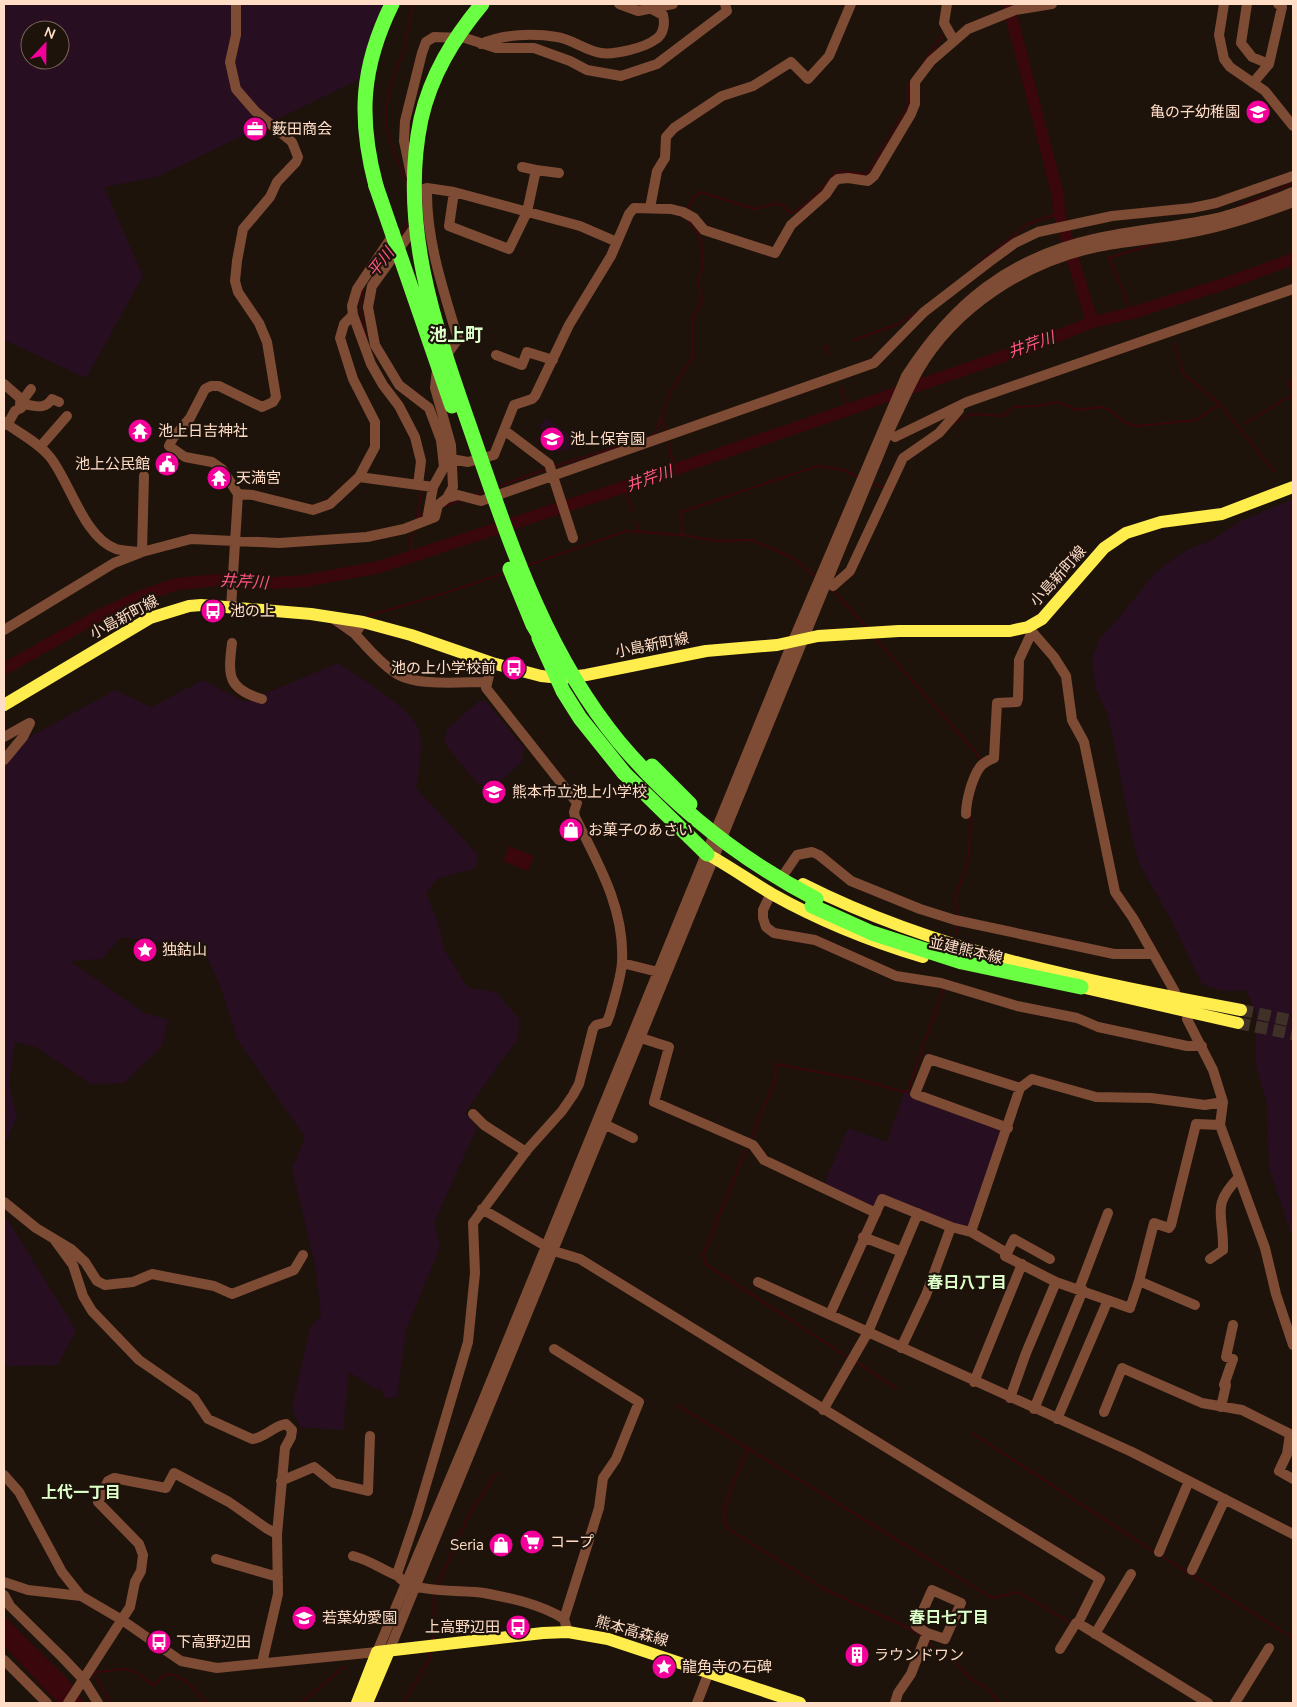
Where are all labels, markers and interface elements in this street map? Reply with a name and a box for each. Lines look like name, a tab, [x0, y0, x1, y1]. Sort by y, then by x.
north arrow	[20, 20, 70, 70]
text: N	[41, 23, 58, 44]
school or university icon: 亀の子幼稚園	[1245, 99, 1271, 125]
place label: 亀の子幼稚園	[1150, 102, 1240, 122]
office icon: 薮田商会	[242, 116, 268, 142]
place label: 薮田商会	[272, 119, 332, 139]
water label: 平川	[362, 242, 401, 282]
district label: 池上町	[429, 323, 483, 347]
water label: 井芹川	[1005, 326, 1059, 363]
temple icon: 池上日吉神社	[127, 418, 153, 444]
place label: 池上日吉神社	[158, 421, 248, 441]
school or university icon: 池上保育園	[539, 426, 565, 452]
place label: 池上保育園	[570, 429, 645, 449]
public building icon: 池上公民館	[154, 451, 180, 477]
place label: 池上公民館	[75, 454, 150, 474]
water label: 井芹川	[623, 460, 677, 497]
temple icon: 天満宮	[206, 465, 232, 491]
place label: 天満宮	[236, 468, 281, 488]
street label: 小島新町線	[1025, 541, 1091, 611]
water label: 井芹川	[219, 570, 270, 594]
street label: 小島新町線	[86, 591, 162, 643]
bus stop icon: 池の上	[200, 598, 226, 624]
place label: 池の上	[230, 601, 275, 621]
street label: 小島新町線	[613, 628, 691, 662]
bus stop icon: 池の上小学校前	[501, 655, 527, 681]
place label: 池の上小学校前	[391, 658, 496, 678]
school or university icon: 熊本市立池上小学校	[481, 779, 507, 805]
place label: 熊本市立池上小学校	[512, 782, 647, 802]
shop icon: お菓子のあさい	[558, 817, 584, 843]
place label: お菓子のあさい	[588, 820, 693, 840]
street label: 並建熊本線	[927, 932, 1005, 968]
place icon: 独鈷山	[132, 937, 158, 963]
place label: 独鈷山	[162, 940, 207, 960]
district label: 春日八丁目	[927, 1272, 1007, 1294]
district label: 上代一丁目	[41, 1482, 121, 1504]
supermarket icon: コープ	[519, 1529, 545, 1555]
shop icon: Seria	[488, 1532, 514, 1558]
place label: コープ	[550, 1532, 594, 1552]
place label: Seria	[450, 1535, 484, 1555]
school or university icon: 若葉幼愛園	[291, 1605, 317, 1631]
district label: 春日七丁目	[909, 1607, 989, 1629]
place label: 若葉幼愛園	[322, 1608, 397, 1628]
street label: 熊本高森線	[593, 1611, 671, 1651]
bus stop icon: 上高野辺田	[505, 1614, 531, 1640]
place label: 上高野辺田	[425, 1617, 500, 1637]
bus stop icon: 下高野辺田	[146, 1629, 172, 1655]
place label: 下高野辺田	[176, 1632, 251, 1652]
building icon: ラウンドワン	[844, 1642, 870, 1668]
place label: ラウンドワン	[874, 1645, 964, 1665]
place icon: 龍角寺の石碑	[651, 1654, 677, 1680]
place label: 龍角寺の石碑	[682, 1657, 772, 1677]

